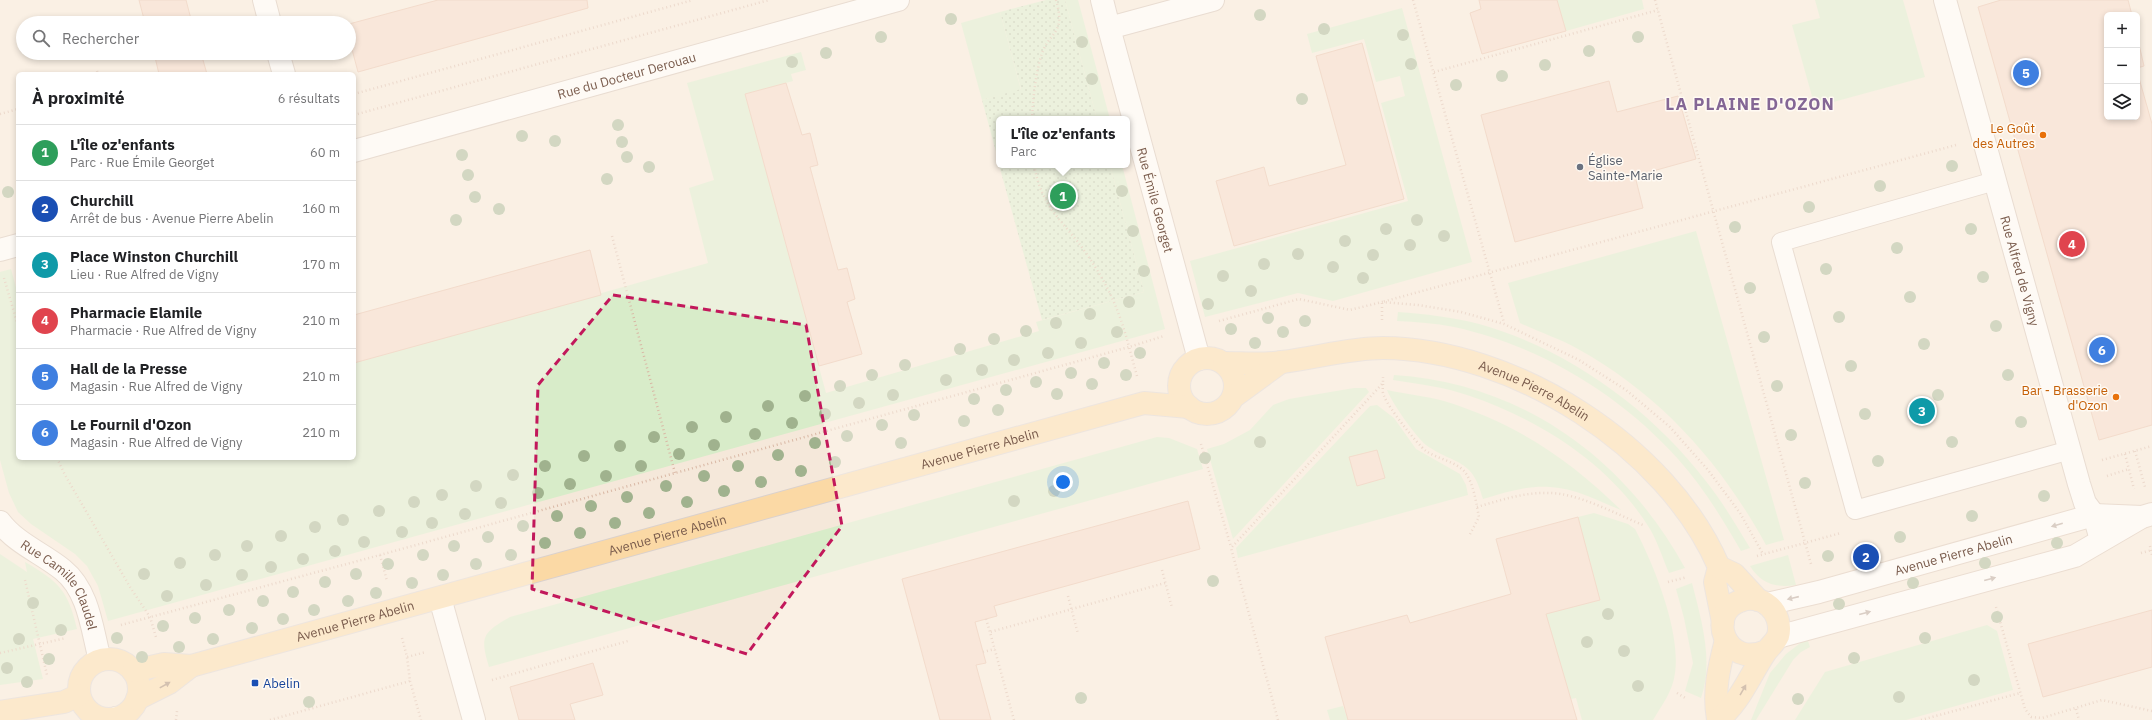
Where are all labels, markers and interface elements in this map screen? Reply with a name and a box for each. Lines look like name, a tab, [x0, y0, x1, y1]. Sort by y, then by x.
map controls	[2104, 12, 2140, 120]
button: +	[2104, 12, 2140, 48]
search box	[16, 16, 356, 60]
icon: search	[30, 27, 52, 49]
text: Rechercher	[62, 29, 139, 48]
street label: Rue du Docteur Derouau	[556, 48, 698, 103]
button: −	[2104, 48, 2140, 84]
pin: 5	[2013, 58, 2039, 88]
button: layers	[2104, 84, 2140, 120]
text: À proximité	[32, 87, 125, 109]
text: 6 résultats	[278, 90, 340, 107]
district label: LA PLAINE D'OZON	[1665, 93, 1835, 115]
popup	[996, 116, 1130, 168]
place label: Le Goût des Autres	[1972, 120, 2035, 152]
text: L'île oz'enfants	[1011, 124, 1115, 143]
marker: Le Goût des Autres	[2038, 130, 2048, 140]
text: L'île oz'enfants	[70, 135, 175, 154]
text: Parc	[1011, 143, 1036, 160]
text: 1	[41, 144, 49, 161]
text: 60 m	[310, 144, 340, 161]
street label: Rue Émile Georget	[1133, 146, 1177, 254]
place label: Église Sainte-Marie	[1588, 152, 1663, 184]
text: Parc · Rue Émile Georget	[70, 154, 215, 171]
marker: Église Sainte-Marie	[1575, 162, 1585, 172]
pin: 1	[1050, 181, 1076, 211]
text: Churchill	[70, 191, 134, 210]
text: 2	[41, 200, 49, 217]
text: 160 m	[302, 200, 340, 217]
text: Arrêt de bus · Avenue Pierre Abelin	[70, 210, 274, 227]
street label: Rue Alfred de Vigny	[1997, 214, 2044, 329]
pin: 4	[2059, 229, 2085, 259]
text: Place Winston Churchill	[70, 247, 238, 266]
text: 3	[41, 256, 49, 273]
text: 170 m	[302, 256, 340, 273]
text: Lieu · Rue Alfred de Vigny	[70, 266, 219, 283]
text: Pharmacie Elamile	[70, 303, 202, 322]
text: 4	[41, 312, 49, 329]
text: 210 m	[302, 312, 340, 329]
text: Pharmacie · Rue Alfred de Vigny	[70, 322, 257, 339]
pin: 6	[2089, 335, 2115, 365]
street label: Avenue Pierre Abelin	[1477, 356, 1593, 425]
text: Hall de la Presse	[70, 359, 187, 378]
text: 5	[41, 368, 49, 385]
text: 210 m	[302, 368, 340, 385]
text: Magasin · Rue Alfred de Vigny	[70, 378, 243, 395]
place label: Bar - Brasserie d'Ozon	[2021, 382, 2108, 414]
marker: Bar - Brasserie d'Ozon	[2111, 392, 2121, 402]
pin: 3	[1909, 396, 1935, 426]
text: Le Fournil d'Ozon	[70, 415, 192, 434]
text: 6	[41, 424, 49, 441]
text: 210 m	[302, 424, 340, 441]
street label: Avenue Pierre Abelin	[919, 424, 1041, 473]
text: Magasin · Rue Alfred de Vigny	[70, 434, 243, 451]
your location	[1053, 472, 1073, 492]
street label: Avenue Pierre Abelin	[606, 510, 728, 559]
one-way arrow	[2051, 522, 2063, 528]
street label: Avenue Pierre Abelin	[1893, 530, 2014, 579]
street label: Rue Camille Claudel	[17, 536, 101, 632]
pin: 2	[1853, 542, 1879, 572]
one-way arrow	[1984, 576, 1996, 582]
street label: Avenue Pierre Abelin	[294, 596, 416, 645]
one-way arrow	[1787, 596, 1799, 602]
one-way arrow	[1859, 610, 1871, 616]
place label: Abelin	[263, 675, 300, 692]
marker: Abelin	[250, 678, 260, 688]
one-way arrow	[159, 681, 171, 688]
one-way arrow	[1739, 684, 1746, 696]

